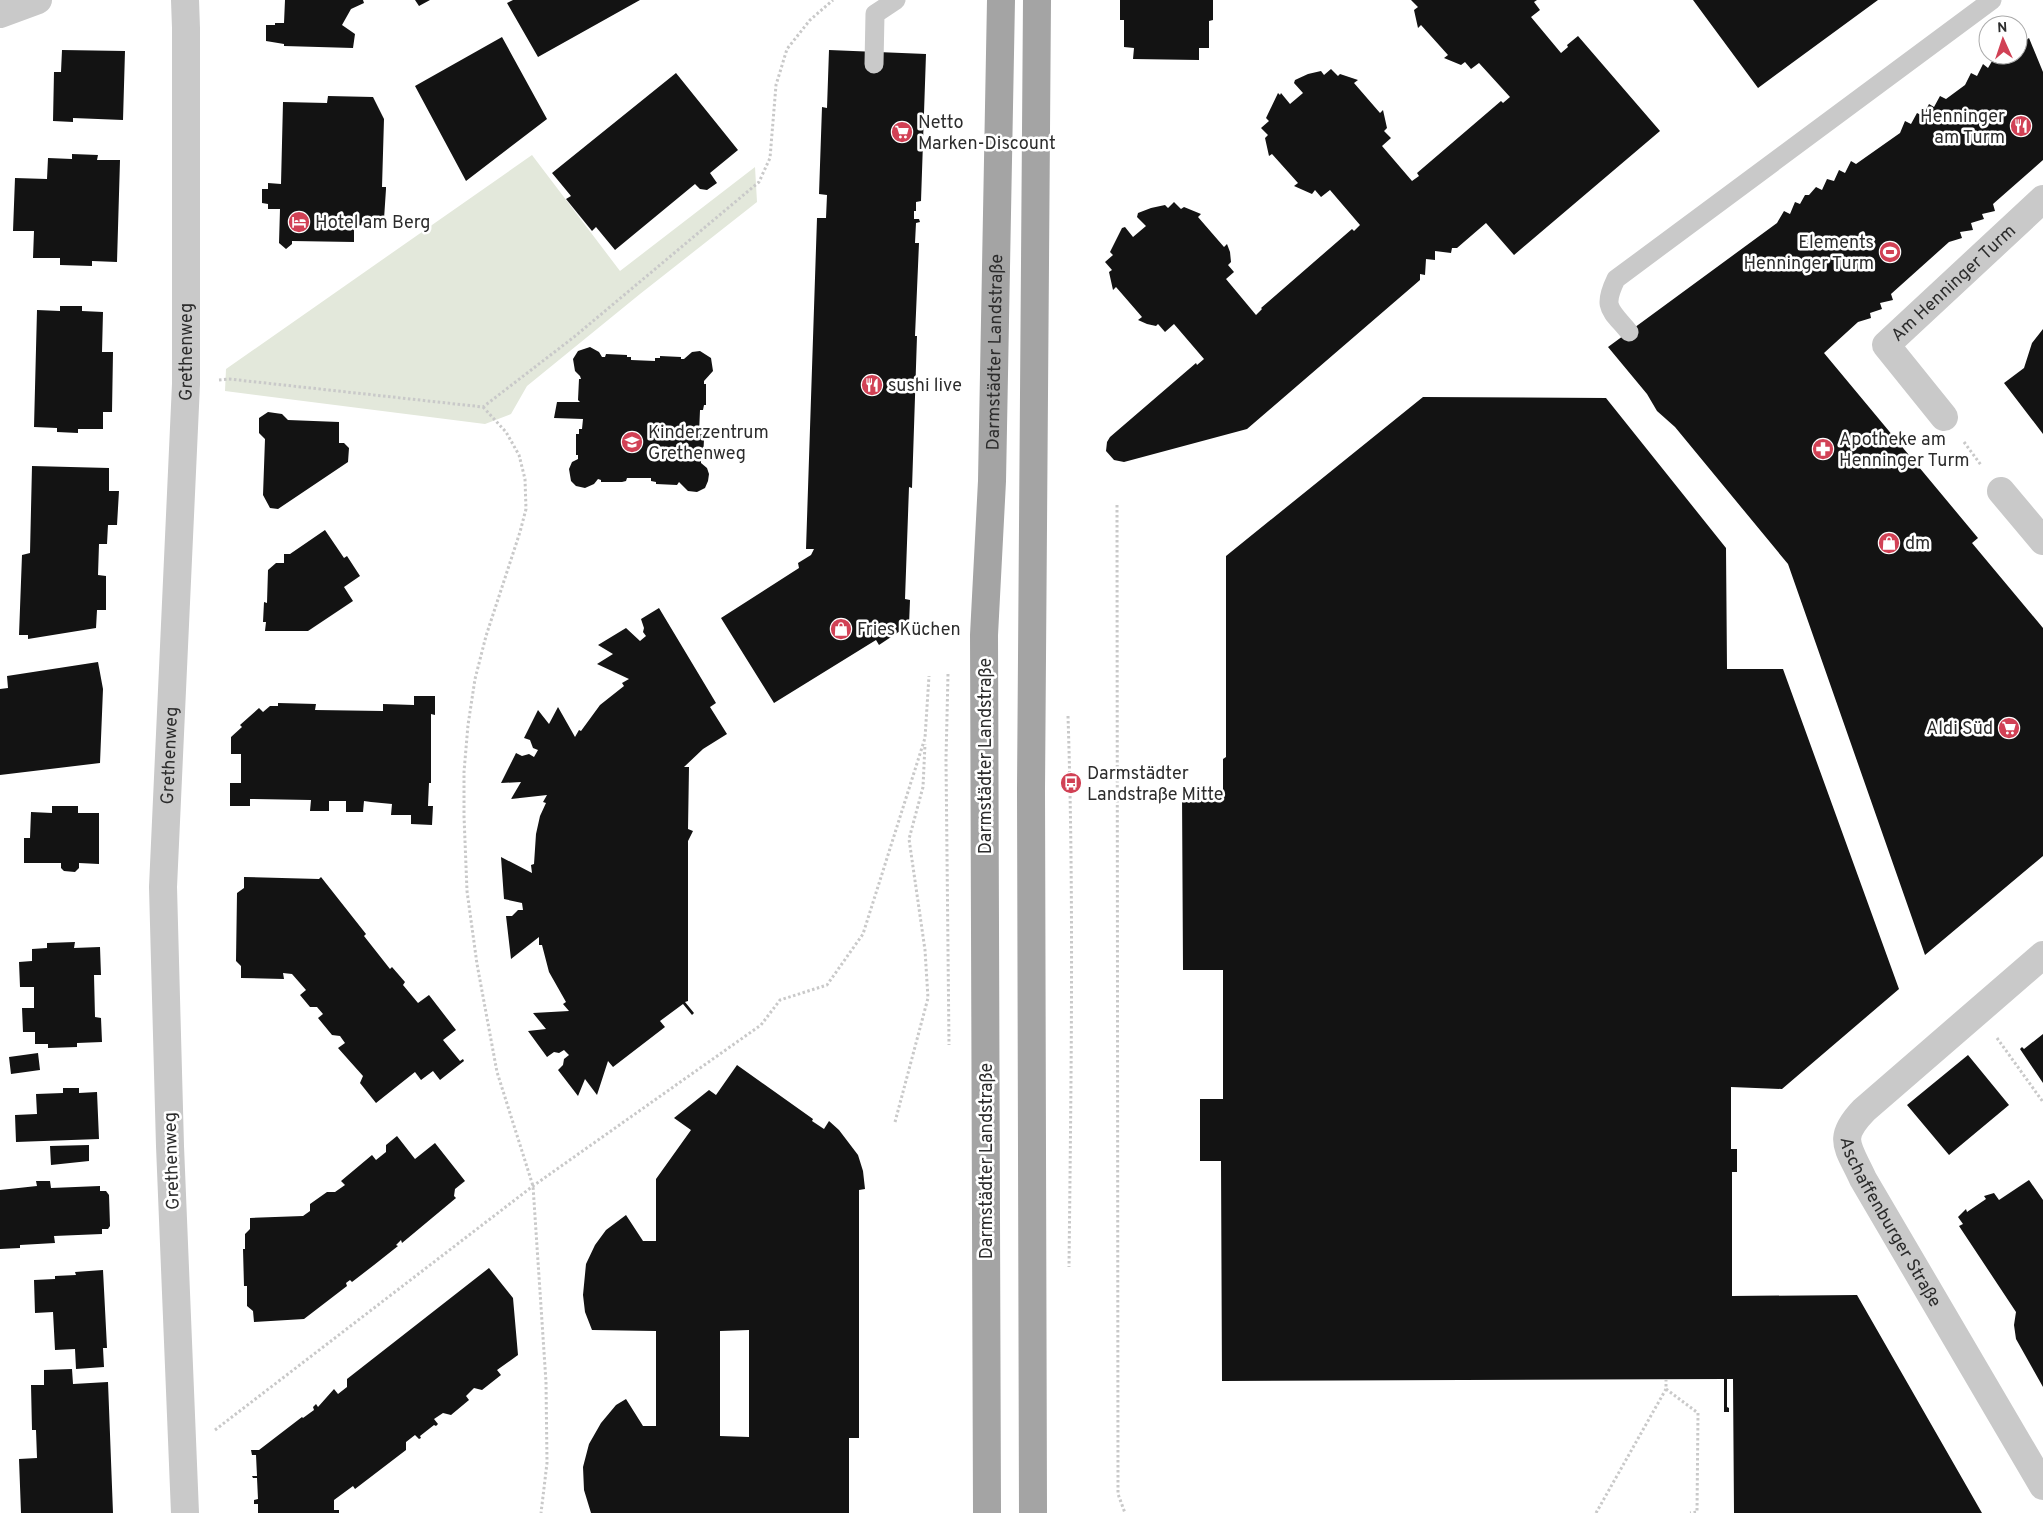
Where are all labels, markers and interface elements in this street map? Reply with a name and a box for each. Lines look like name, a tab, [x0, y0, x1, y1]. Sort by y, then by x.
north arrow	[1978, 15, 2028, 65]
text: N	[1997, 20, 2008, 37]
place label: Henninger am Turm	[1920, 106, 2005, 150]
place label: Netto Marken-Discount	[918, 112, 1056, 156]
restaurant icon: Henninger am Turm	[2009, 114, 2033, 138]
supermarket icon: Netto Marken-Discount	[890, 120, 914, 144]
hotel icon: Hotel am Berg	[287, 210, 311, 234]
place label: Hotel am Berg	[315, 212, 430, 235]
street label: Am Henninger Turm	[1887, 220, 2021, 347]
place label: Elements Henninger Turm	[1743, 232, 1874, 276]
sports icon: Elements Henninger Turm	[1878, 240, 1902, 264]
street label: Darmstädter Landstraße	[983, 254, 1009, 451]
street label: Grethenweg	[175, 303, 199, 402]
restaurant icon: sushi live	[860, 373, 884, 397]
place label: sushi live	[888, 375, 962, 398]
place label: Kinderzentrum Grethenweg	[648, 422, 769, 466]
place label: Apotheke am Henninger Turm	[1839, 429, 1970, 473]
school or university icon: Kinderzentrum Grethenweg	[620, 430, 644, 454]
pharmacy icon: Apotheke am Henninger Turm	[1811, 437, 1835, 461]
shop icon: dm	[1877, 531, 1901, 555]
place label: dm	[1905, 533, 1930, 556]
shop icon: Fries Küchen	[829, 617, 853, 641]
place label: Fries Küchen	[857, 619, 961, 642]
street label: Darmstädter Landstraße	[975, 658, 998, 854]
street label: Grethenweg	[157, 706, 184, 805]
supermarket icon: Aldi Süd	[1997, 716, 2021, 740]
place label: Aldi Süd	[1926, 718, 1993, 741]
place label: Darmstädter Landstraße Mitte	[1087, 763, 1223, 807]
bus stop icon: Darmstädter Landstraße Mitte	[1059, 771, 1083, 795]
street label: Darmstädter Landstraße	[976, 1063, 999, 1259]
street label: Grethenweg	[159, 1112, 186, 1210]
street label: Aschaffenburger Straße	[1834, 1136, 1946, 1312]

